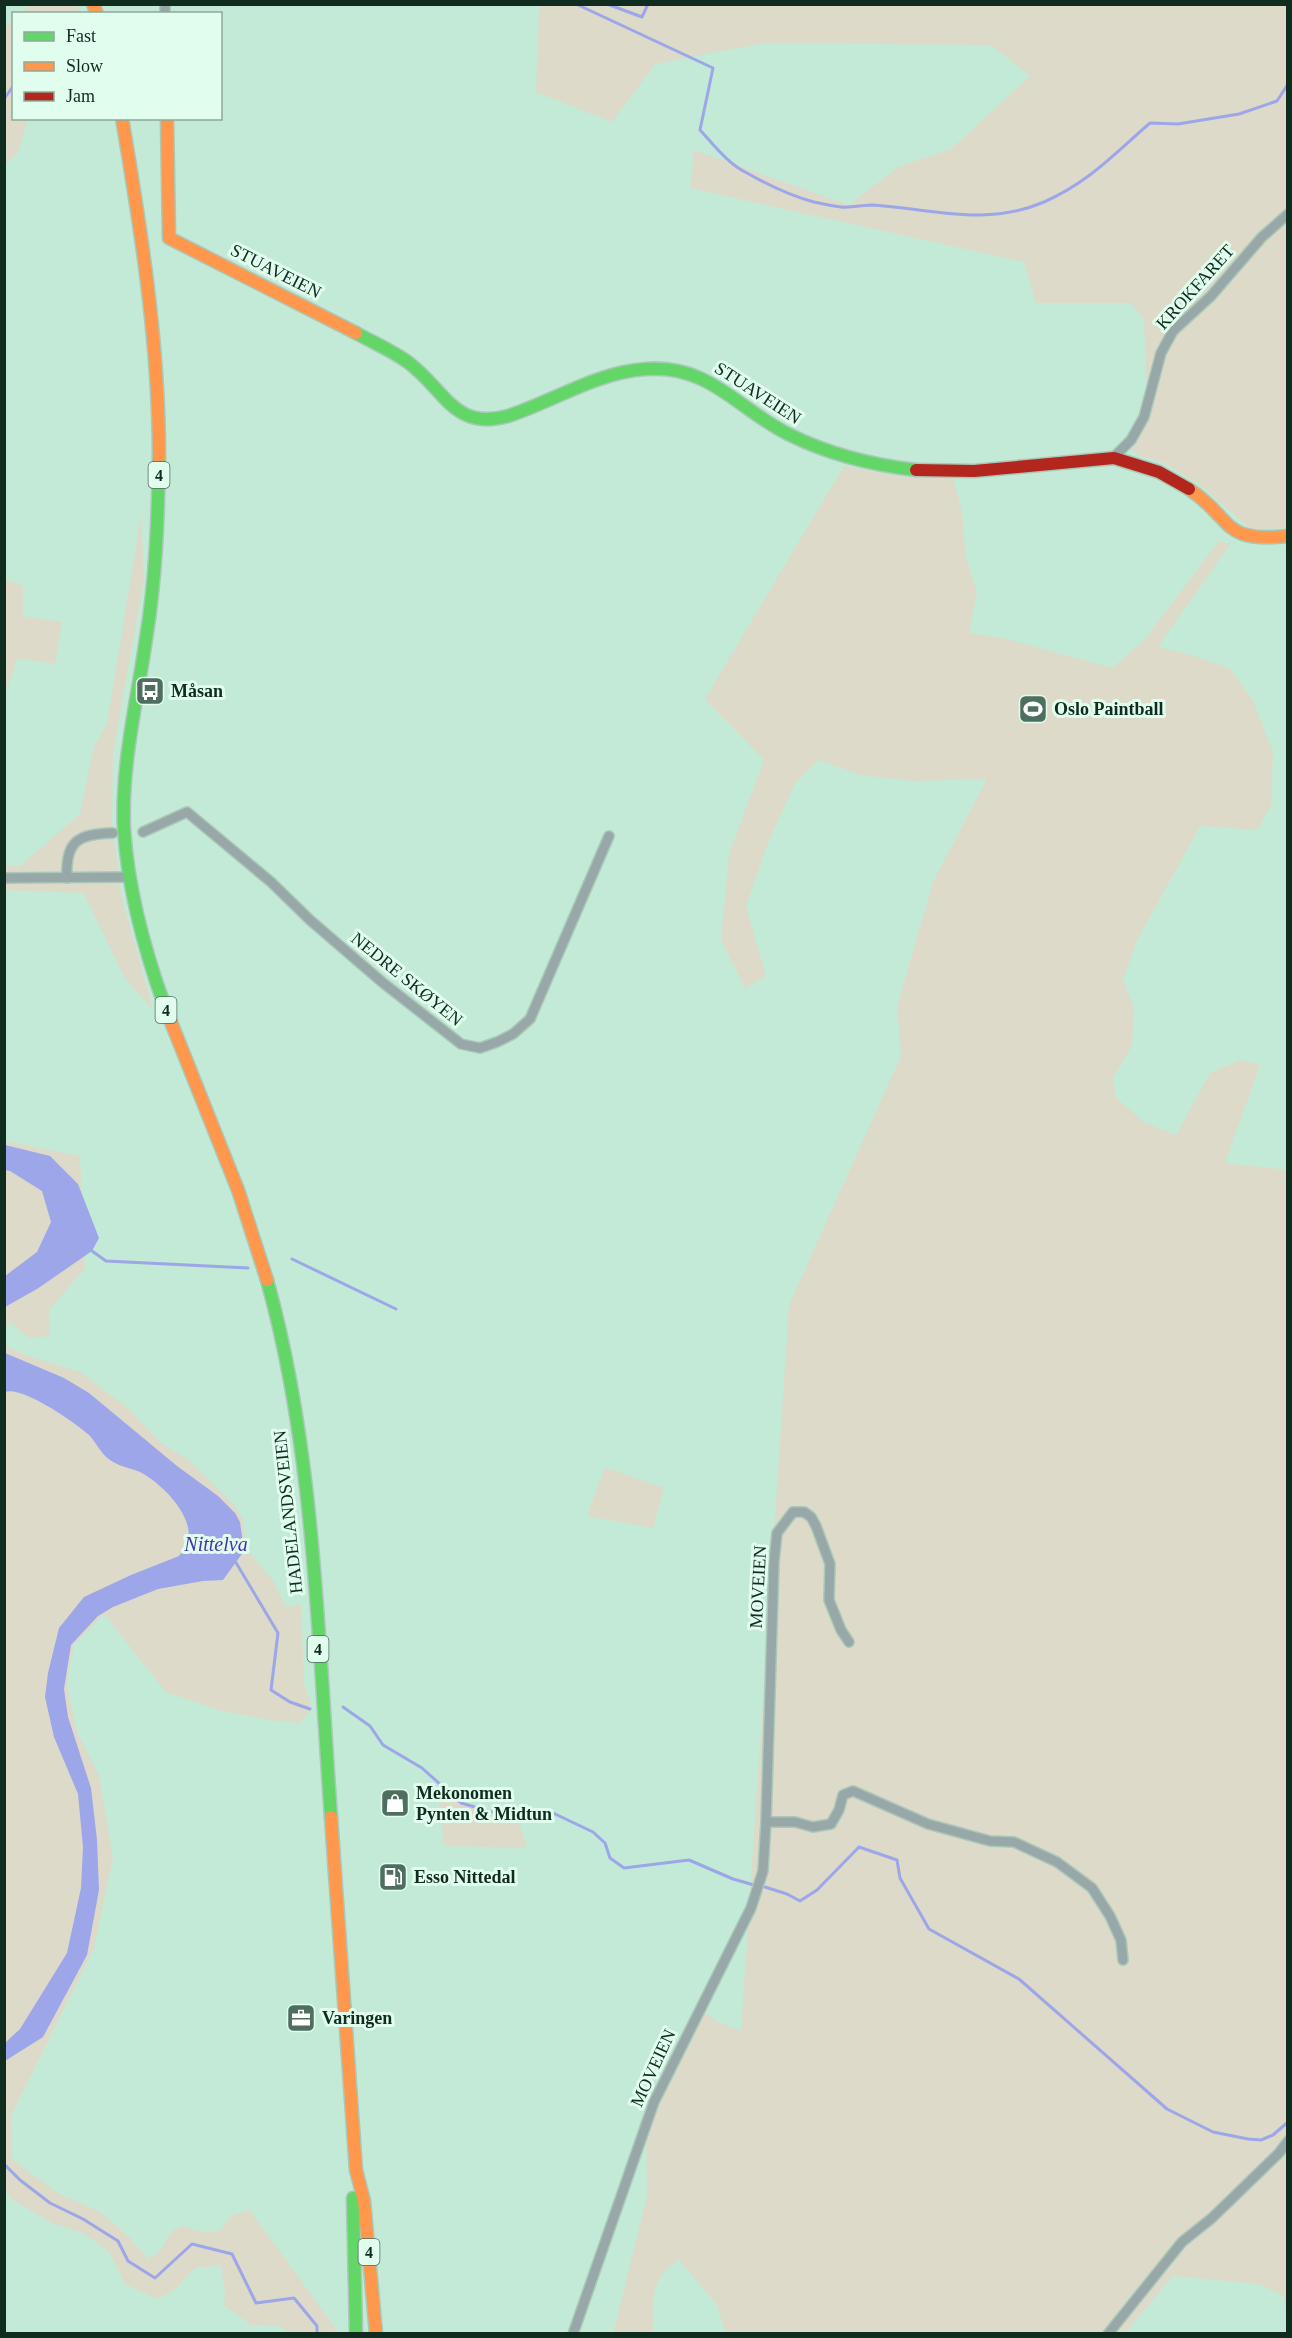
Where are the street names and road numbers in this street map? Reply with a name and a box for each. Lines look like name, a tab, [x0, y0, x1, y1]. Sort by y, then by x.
street label: STUAVEIEN	[228, 240, 324, 302]
street label: KROKFARET	[1152, 241, 1238, 333]
street label: STUAVEIEN	[711, 358, 805, 428]
road number: 4	[148, 462, 170, 488]
street label: NEDRE SKØYEN	[347, 928, 467, 1030]
road number: 4	[156, 997, 176, 1023]
street label: HADELANDSVEIEN	[269, 1429, 307, 1595]
street label: MOVEIEN	[746, 1545, 770, 1629]
road number: 4	[308, 1636, 328, 1662]
street label: MOVEIEN	[626, 2026, 680, 2110]
road number: 4	[358, 2239, 380, 2265]

